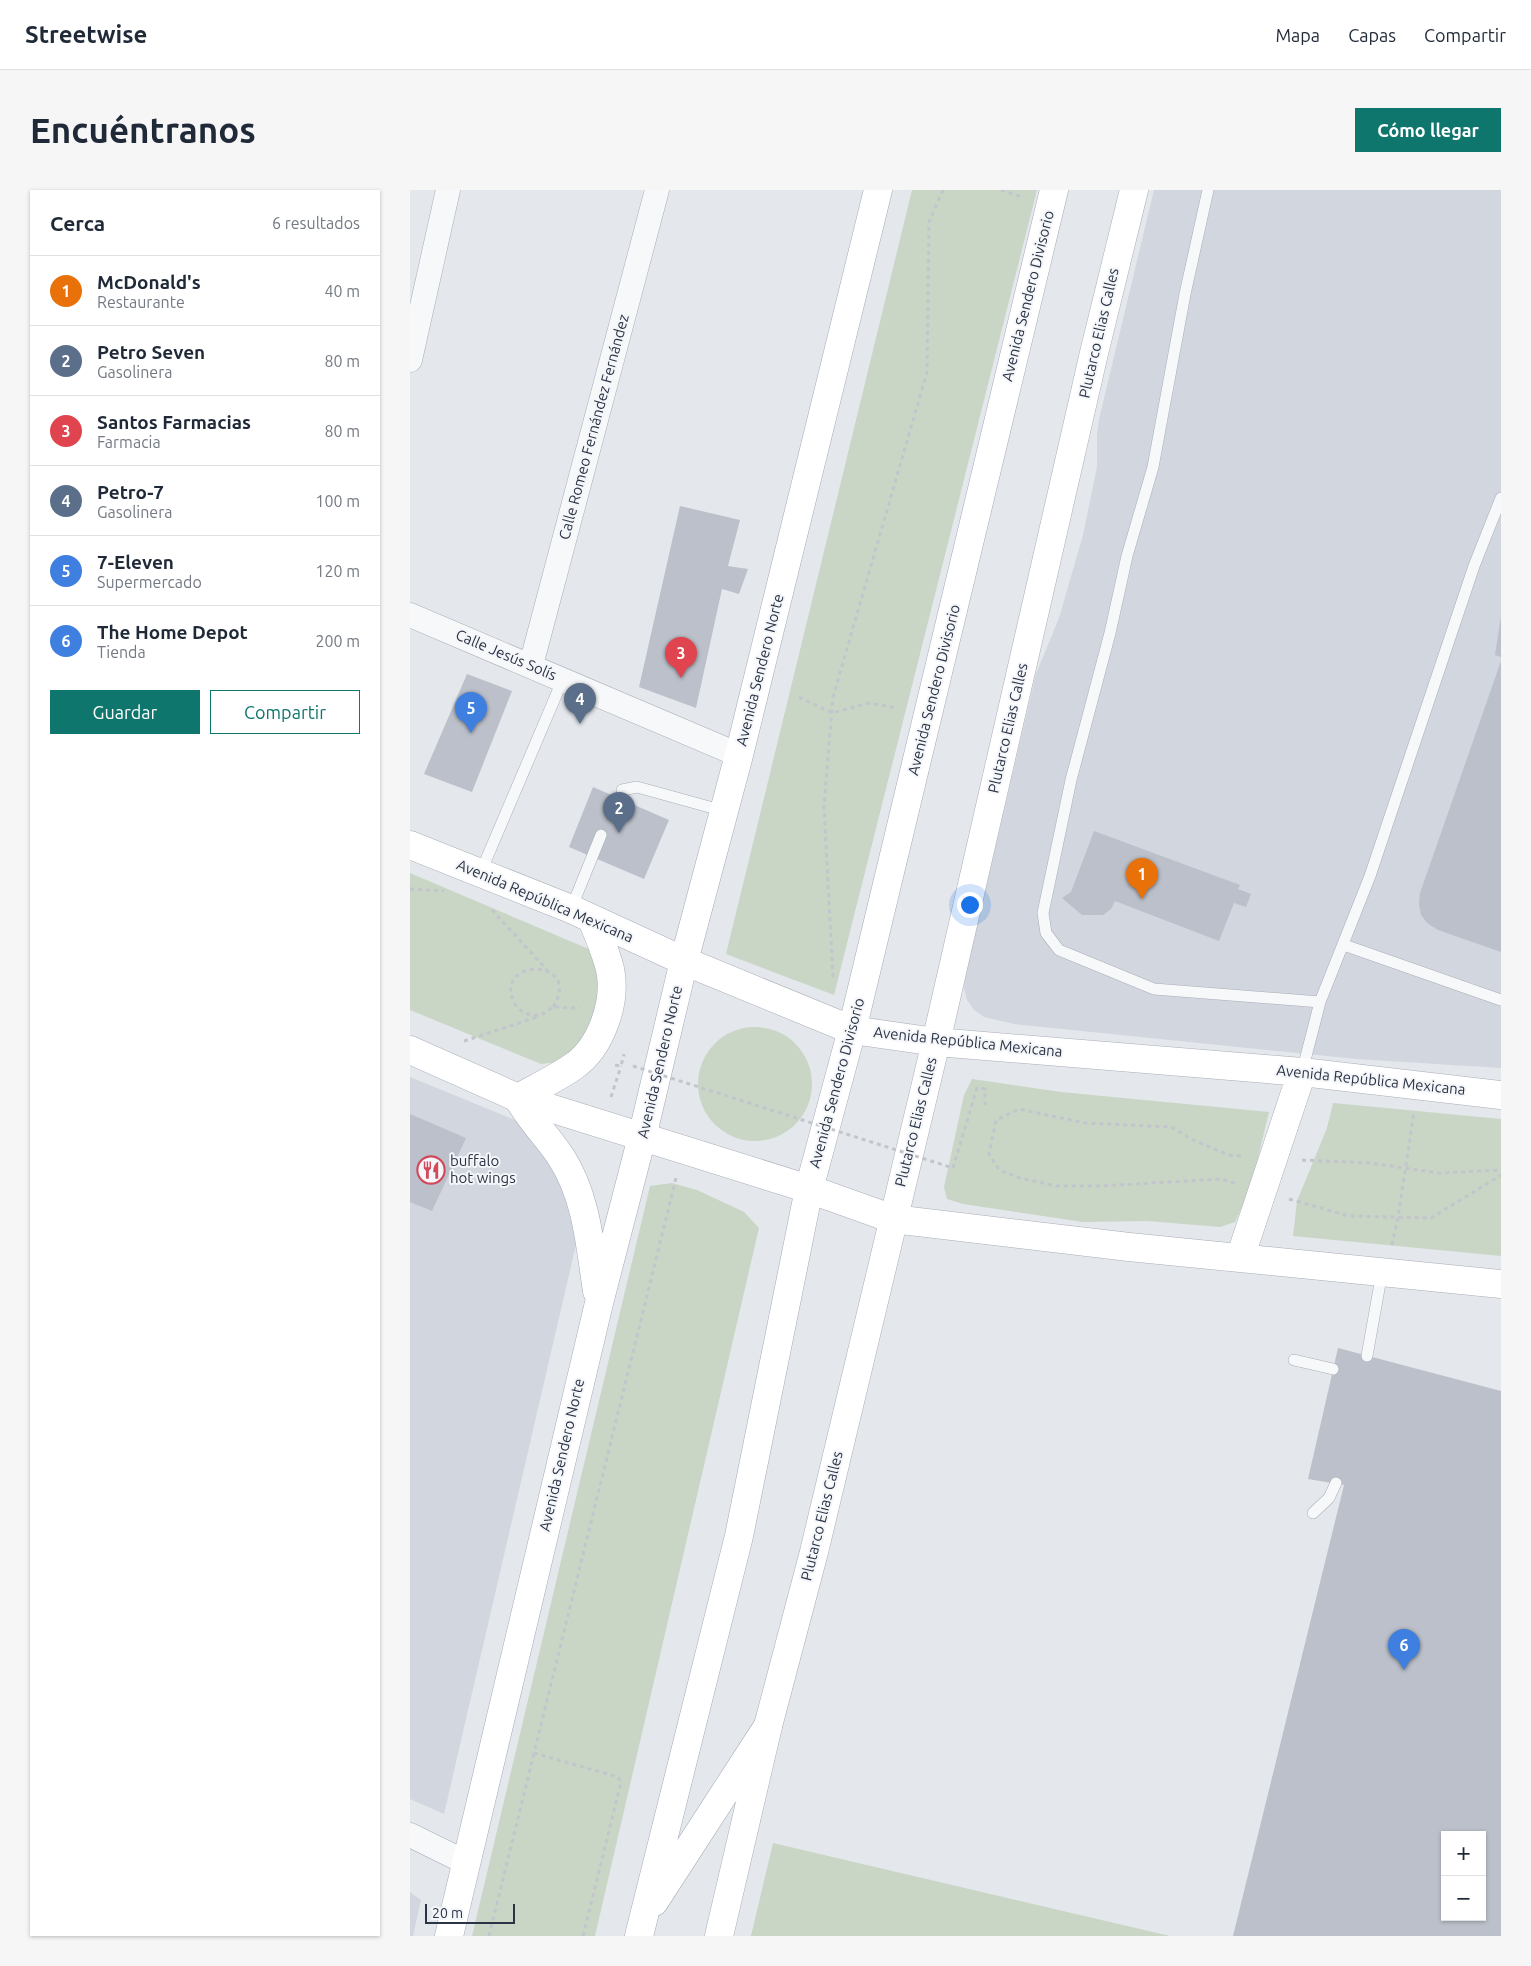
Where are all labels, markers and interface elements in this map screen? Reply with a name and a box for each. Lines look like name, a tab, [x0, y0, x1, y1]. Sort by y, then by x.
text: Streetwise	[25, 21, 147, 48]
text: Mapa	[1275, 25, 1320, 45]
text: Capas	[1348, 25, 1396, 45]
text: Compartir	[1424, 25, 1506, 45]
button: Cómo llegar	[1355, 108, 1501, 152]
text: Encuéntranos	[30, 110, 256, 150]
street label: Avenida Sendero Divisorio	[998, 209, 1057, 383]
text: Cerca	[50, 211, 105, 235]
text: 6 resultados	[272, 214, 360, 232]
street label: Plutarco Elias Calles	[1075, 266, 1122, 400]
text: McDonald's	[97, 271, 201, 293]
text: 1	[61, 282, 71, 300]
text: 40 m	[324, 282, 360, 300]
text: Restaurante	[97, 293, 185, 311]
street label: Calle Romeo Fernández Fernández	[555, 312, 632, 541]
text: Petro Seven	[97, 341, 205, 363]
text: 2	[61, 352, 71, 370]
text: 80 m	[324, 352, 360, 370]
text: Gasolinera	[97, 363, 172, 381]
text: Santos Farmacias	[97, 411, 251, 433]
text: 3	[61, 422, 71, 440]
text: 80 m	[324, 422, 360, 440]
text: Farmacia	[97, 433, 161, 451]
text: Petro-7	[97, 481, 164, 503]
text: 4	[61, 492, 71, 510]
text: 100 m	[315, 492, 360, 510]
text: Gasolinera	[97, 503, 172, 521]
text: 7-Eleven	[97, 551, 174, 573]
text: 5	[61, 562, 71, 580]
text: 120 m	[315, 562, 360, 580]
text: Supermercado	[97, 573, 202, 591]
street label: Avenida Sendero Norte	[732, 592, 787, 748]
street label: Avenida Sendero Divisorio	[904, 603, 963, 777]
text: The Home Depot	[97, 621, 248, 643]
street label: Calle Jesús Solís	[453, 626, 559, 683]
text: 6	[61, 632, 71, 650]
text: 200 m	[315, 632, 360, 650]
pin: 3	[665, 637, 697, 678]
text: Tienda	[97, 643, 146, 661]
street label: Plutarco Elias Calles	[984, 661, 1031, 795]
pin: 4	[564, 683, 596, 724]
button: Guardar	[50, 690, 200, 734]
button: Compartir	[210, 690, 360, 734]
pin: 5	[455, 692, 487, 733]
pin: 2	[603, 792, 635, 833]
street label: Avenida República Mexicana	[454, 856, 636, 945]
pin: 1	[1126, 858, 1158, 899]
your location	[957, 892, 983, 918]
street label: Avenida Sendero Norte	[634, 984, 685, 1140]
street label: Avenida Sendero Divisorio	[806, 996, 867, 1170]
street label: Avenida República Mexicana	[873, 1023, 1063, 1060]
street label: Plutarco Elias Calles	[891, 1055, 940, 1188]
street label: Avenida República Mexicana	[1276, 1061, 1466, 1098]
place label: buffalo hot wings	[450, 1152, 516, 1186]
restaurant icon: buffalo hot wings	[416, 1155, 446, 1185]
street label: Avenida Sendero Norte	[536, 1377, 587, 1533]
street label: Plutarco Elias Calles	[797, 1449, 846, 1582]
pin: 6	[1388, 1629, 1420, 1670]
map controls	[1441, 1831, 1486, 1921]
button: +	[1441, 1831, 1486, 1876]
button: −	[1441, 1876, 1486, 1921]
scale bar	[425, 1901, 515, 1924]
text: 20 m	[432, 1905, 463, 1921]

